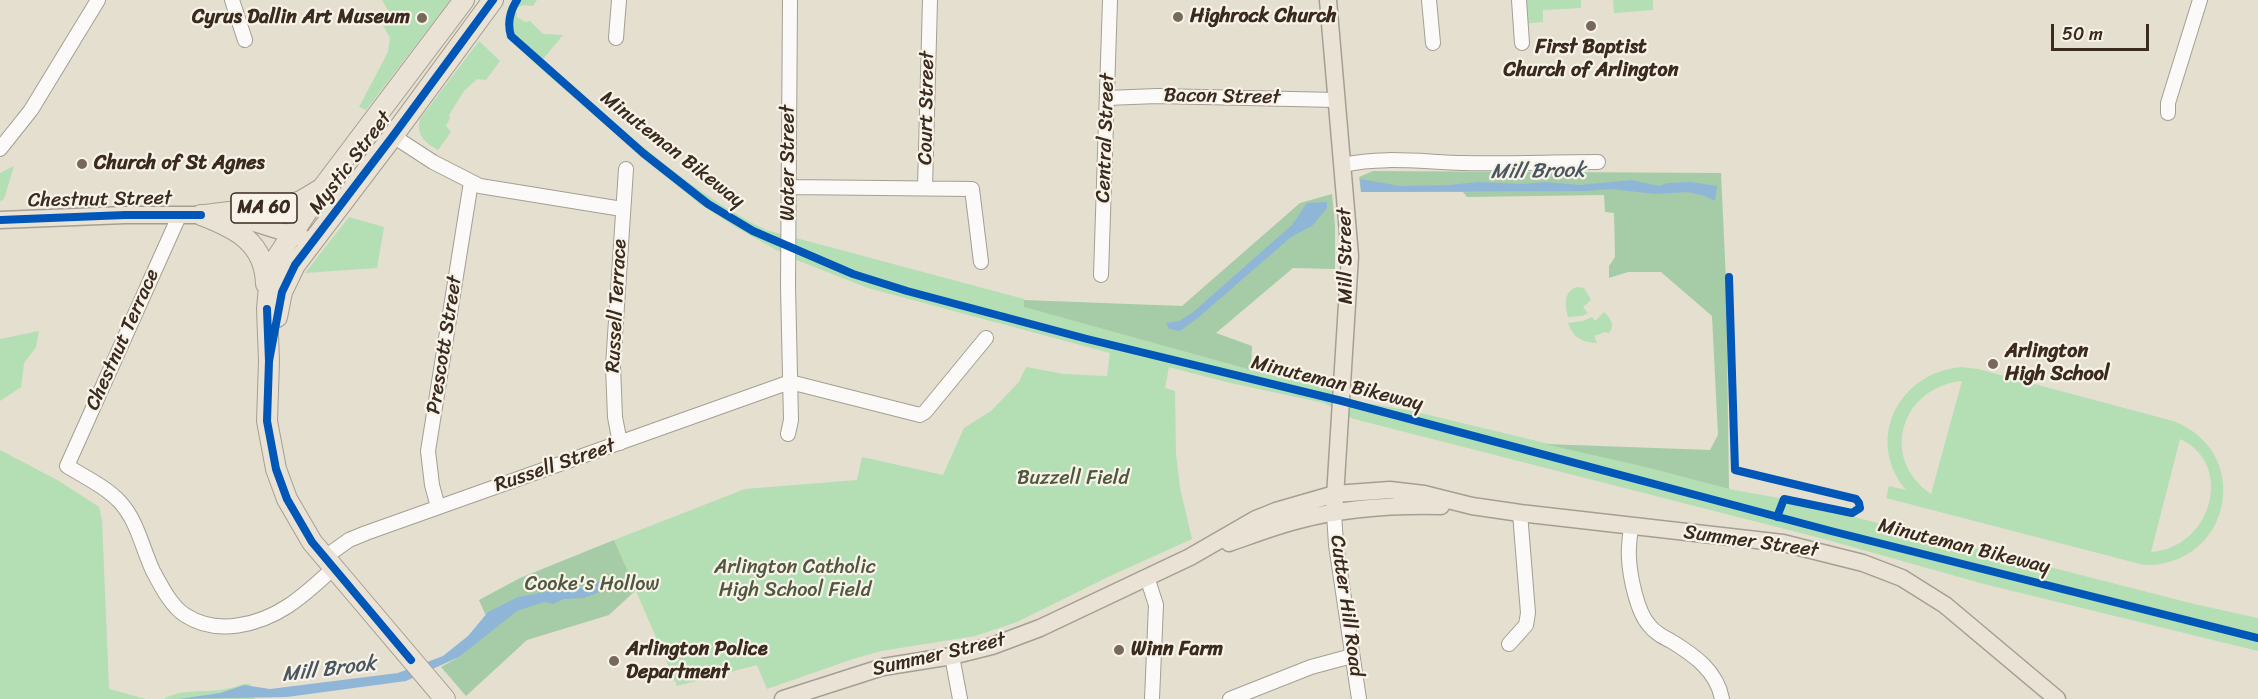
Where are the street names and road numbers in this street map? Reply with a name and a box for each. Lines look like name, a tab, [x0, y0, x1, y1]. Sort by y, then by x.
street label: Court Street	[914, 51, 940, 165]
street label: Central Street	[1092, 73, 1120, 203]
street label: Bacon Street	[1163, 84, 1281, 110]
street label: Minuteman Bikeway	[595, 86, 749, 214]
street label: Water Street	[777, 105, 801, 221]
street label: Mystic Street	[304, 107, 398, 219]
street label: Chestnut Street	[28, 187, 172, 213]
road number: MA 60	[231, 193, 297, 223]
street label: Mill Street	[1333, 208, 1359, 304]
street label: Russell Terrace	[602, 239, 632, 373]
street label: Chestnut Terrace	[81, 266, 165, 414]
street label: Prescott Street	[422, 274, 468, 416]
street label: Minuteman Bikeway	[1249, 351, 1425, 417]
street label: Russell Street	[491, 434, 619, 498]
street label: Minuteman Bikeway	[1876, 514, 2052, 580]
street label: Summer Street	[1682, 521, 1820, 563]
street label: Cutter Hill Road	[1324, 534, 1368, 678]
street label: Summer Street	[870, 628, 1008, 682]

